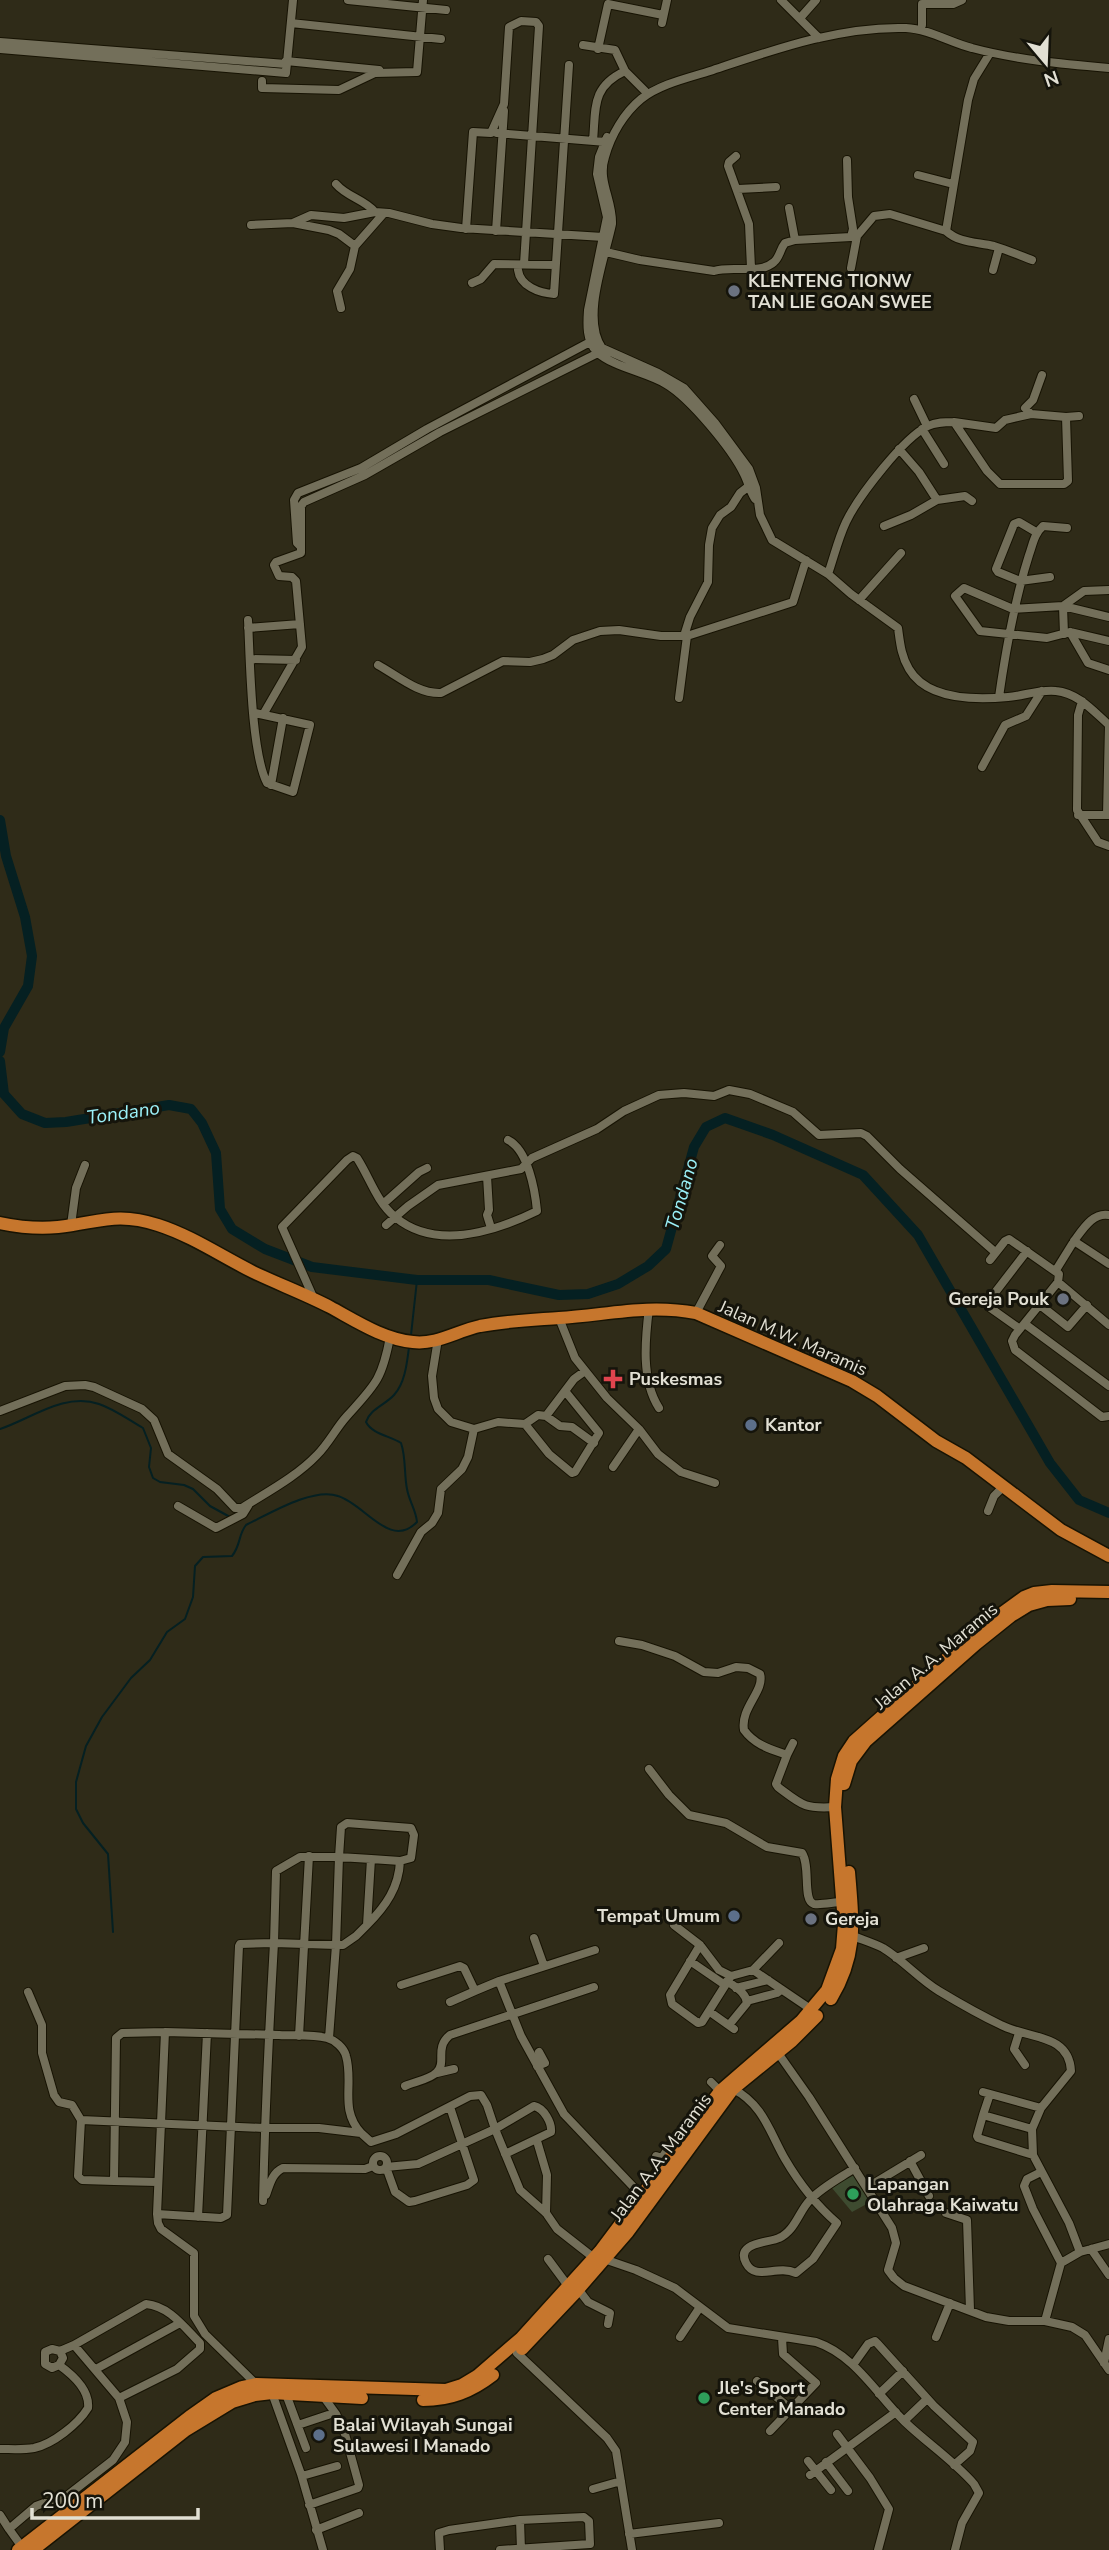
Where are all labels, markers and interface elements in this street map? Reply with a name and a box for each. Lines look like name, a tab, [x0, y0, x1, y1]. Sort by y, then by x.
north arrow	[1011, 28, 1081, 98]
text: N	[1040, 64, 1062, 93]
place label: KLENTENG TIONW TAN LIE GOAN SWEE	[748, 269, 932, 314]
marker: KLENTENG TIONW TAN LIE GOAN SWEE	[726, 283, 742, 299]
water label: Tondano	[85, 1095, 162, 1131]
water label: Tondano	[659, 1155, 705, 1233]
place label: Gereja Pouk	[948, 1287, 1049, 1311]
marker: Gereja Pouk	[1055, 1291, 1071, 1307]
street label: Jalan M.W. Maramis	[714, 1294, 871, 1382]
place label: Puskesmas	[629, 1367, 722, 1391]
marker: Puskesmas	[603, 1369, 623, 1389]
place label: Kantor	[765, 1413, 822, 1437]
marker: Kantor	[743, 1417, 759, 1433]
street label: Jalan A.A. Maramis	[868, 1597, 1003, 1715]
place label: Tempat Umum	[597, 1904, 720, 1928]
place label: Gereja	[825, 1907, 879, 1931]
marker: Tempat Umum	[726, 1908, 742, 1924]
marker: Gereja	[803, 1911, 819, 1927]
street label: Jalan A.A. Maramis	[604, 2088, 717, 2227]
place label: Lapangan Olahraga Kaiwatu	[867, 2172, 1018, 2217]
marker: Lapangan Olahraga Kaiwatu	[845, 2186, 861, 2202]
place label: Jle's Sport Center Manado	[717, 2376, 845, 2421]
marker: Jle's Sport Center Manado	[696, 2390, 712, 2406]
place label: Balai Wilayah Sungai Sulawesi I Manado	[333, 2413, 513, 2458]
marker: Balai Wilayah Sungai Sulawesi I Manado	[311, 2427, 327, 2443]
scale bar	[32, 2476, 198, 2520]
text: 200 m	[42, 2487, 103, 2515]

